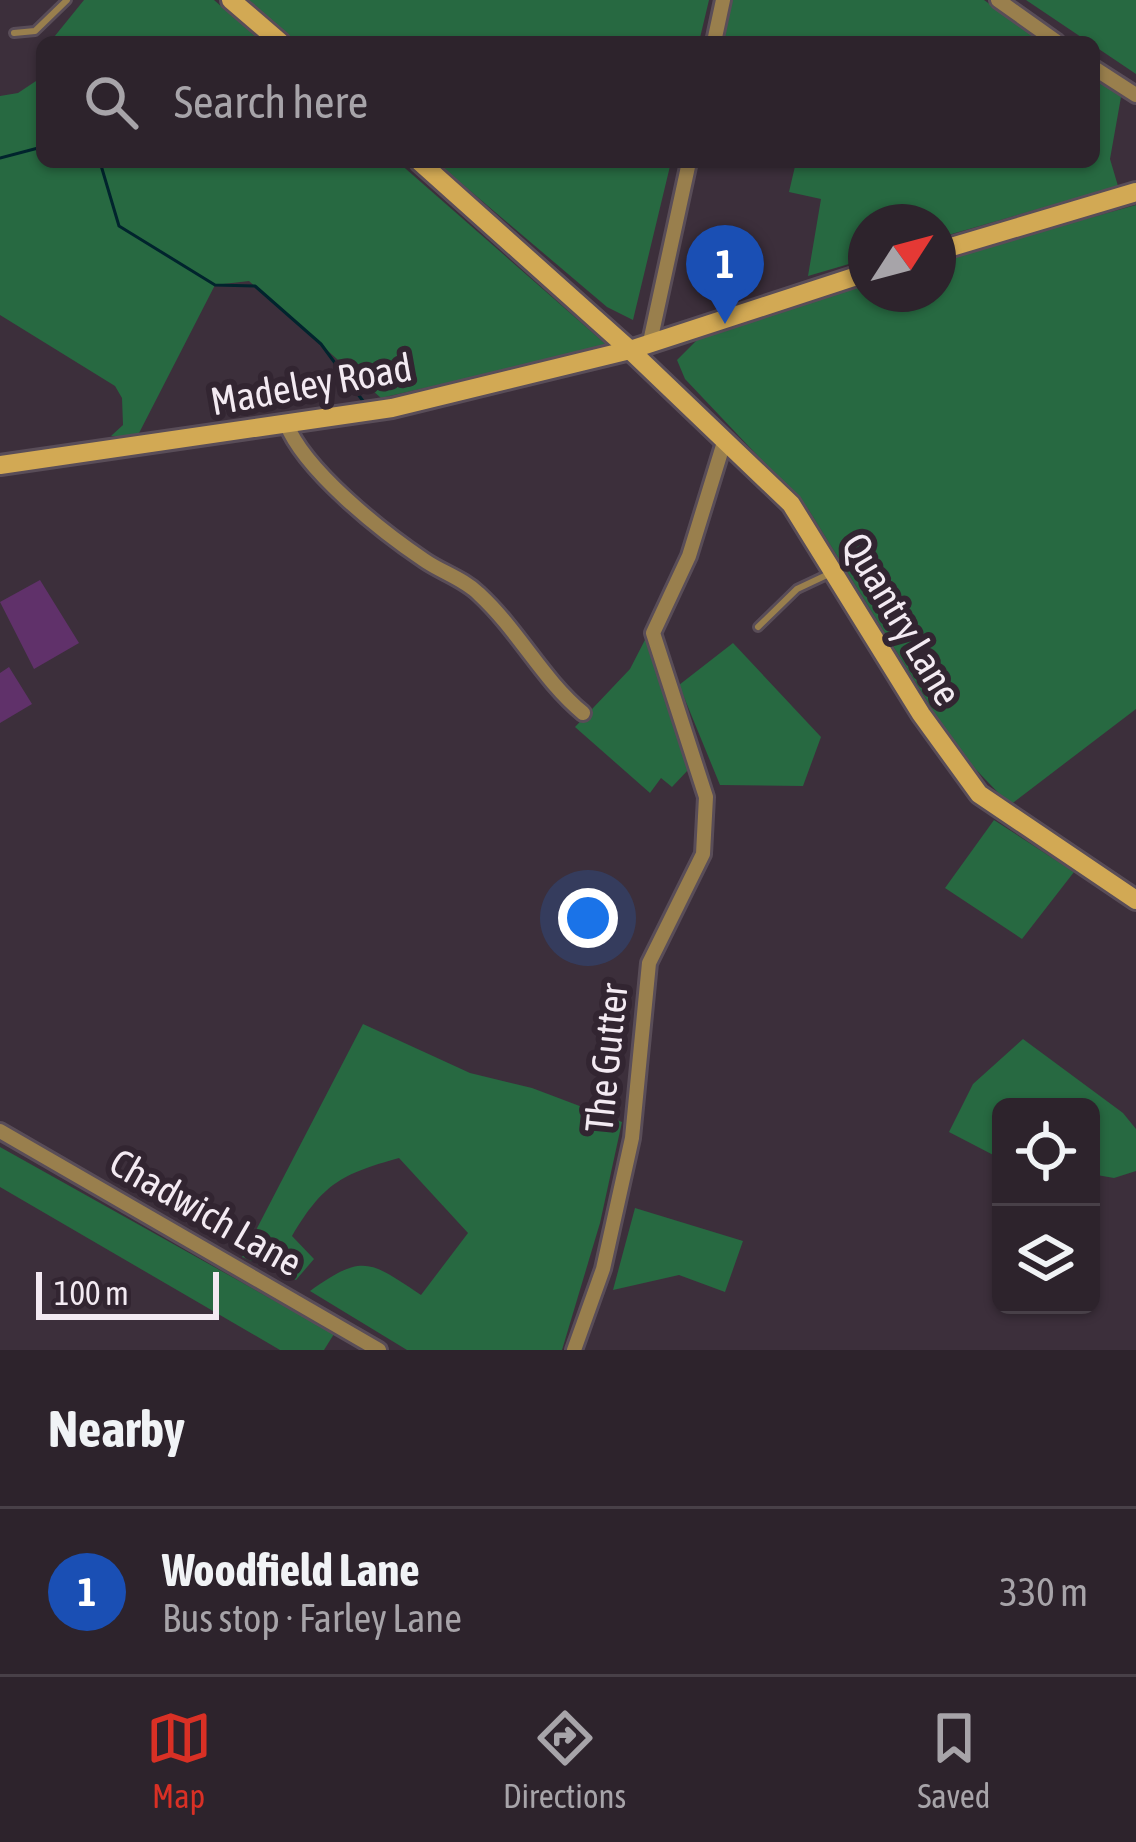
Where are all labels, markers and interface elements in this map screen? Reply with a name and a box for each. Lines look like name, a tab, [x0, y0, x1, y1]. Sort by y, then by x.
search box	[36, 36, 1100, 168]
icon: search	[78, 69, 144, 135]
text: Search here	[174, 76, 368, 128]
north arrow	[848, 204, 956, 312]
pin: 1	[686, 225, 764, 324]
street label: Madeley Road	[207, 345, 415, 423]
street label: Quantry Lane	[834, 525, 970, 713]
your location	[558, 888, 618, 948]
street label: The Gutter	[576, 981, 636, 1134]
map controls	[992, 1098, 1100, 1314]
button: locate	[992, 1098, 1100, 1206]
street label: Chadwich Lane	[102, 1139, 310, 1285]
button: layers	[992, 1206, 1100, 1314]
scale bar	[36, 1266, 219, 1319]
text: 100 m	[54, 1274, 129, 1312]
text: Nearby	[48, 1399, 185, 1458]
text: Woodfield Lane	[162, 1544, 420, 1596]
text: 1	[78, 1570, 96, 1614]
text: 330 m	[1000, 1570, 1088, 1614]
text: Bus stop · Farley Lane	[162, 1596, 462, 1640]
tab: Map	[146, 1705, 212, 1815]
tab: Directions	[503, 1705, 626, 1815]
tab: Saved	[917, 1705, 990, 1815]

